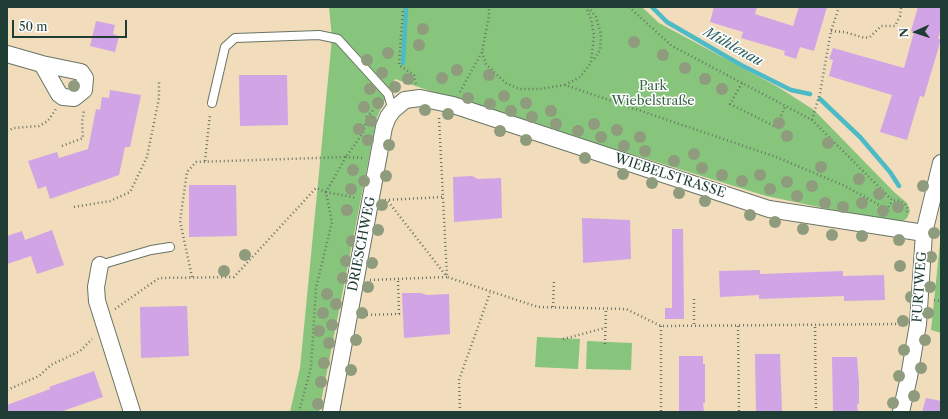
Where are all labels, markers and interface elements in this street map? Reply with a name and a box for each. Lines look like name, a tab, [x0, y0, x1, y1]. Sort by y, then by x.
scale bar	[14, 12, 129, 38]
north arrow	[896, 12, 936, 52]
text: 50 m	[19, 19, 48, 34]
water label: Mühlenau	[700, 24, 766, 70]
text: N	[897, 27, 911, 38]
park label: Park Wiebelstraße	[611, 78, 695, 109]
street label: WIEBELSTRASSE	[613, 151, 727, 201]
street label: DRIESCHWEG	[345, 195, 379, 293]
street label: FURTWEG	[910, 251, 930, 323]

